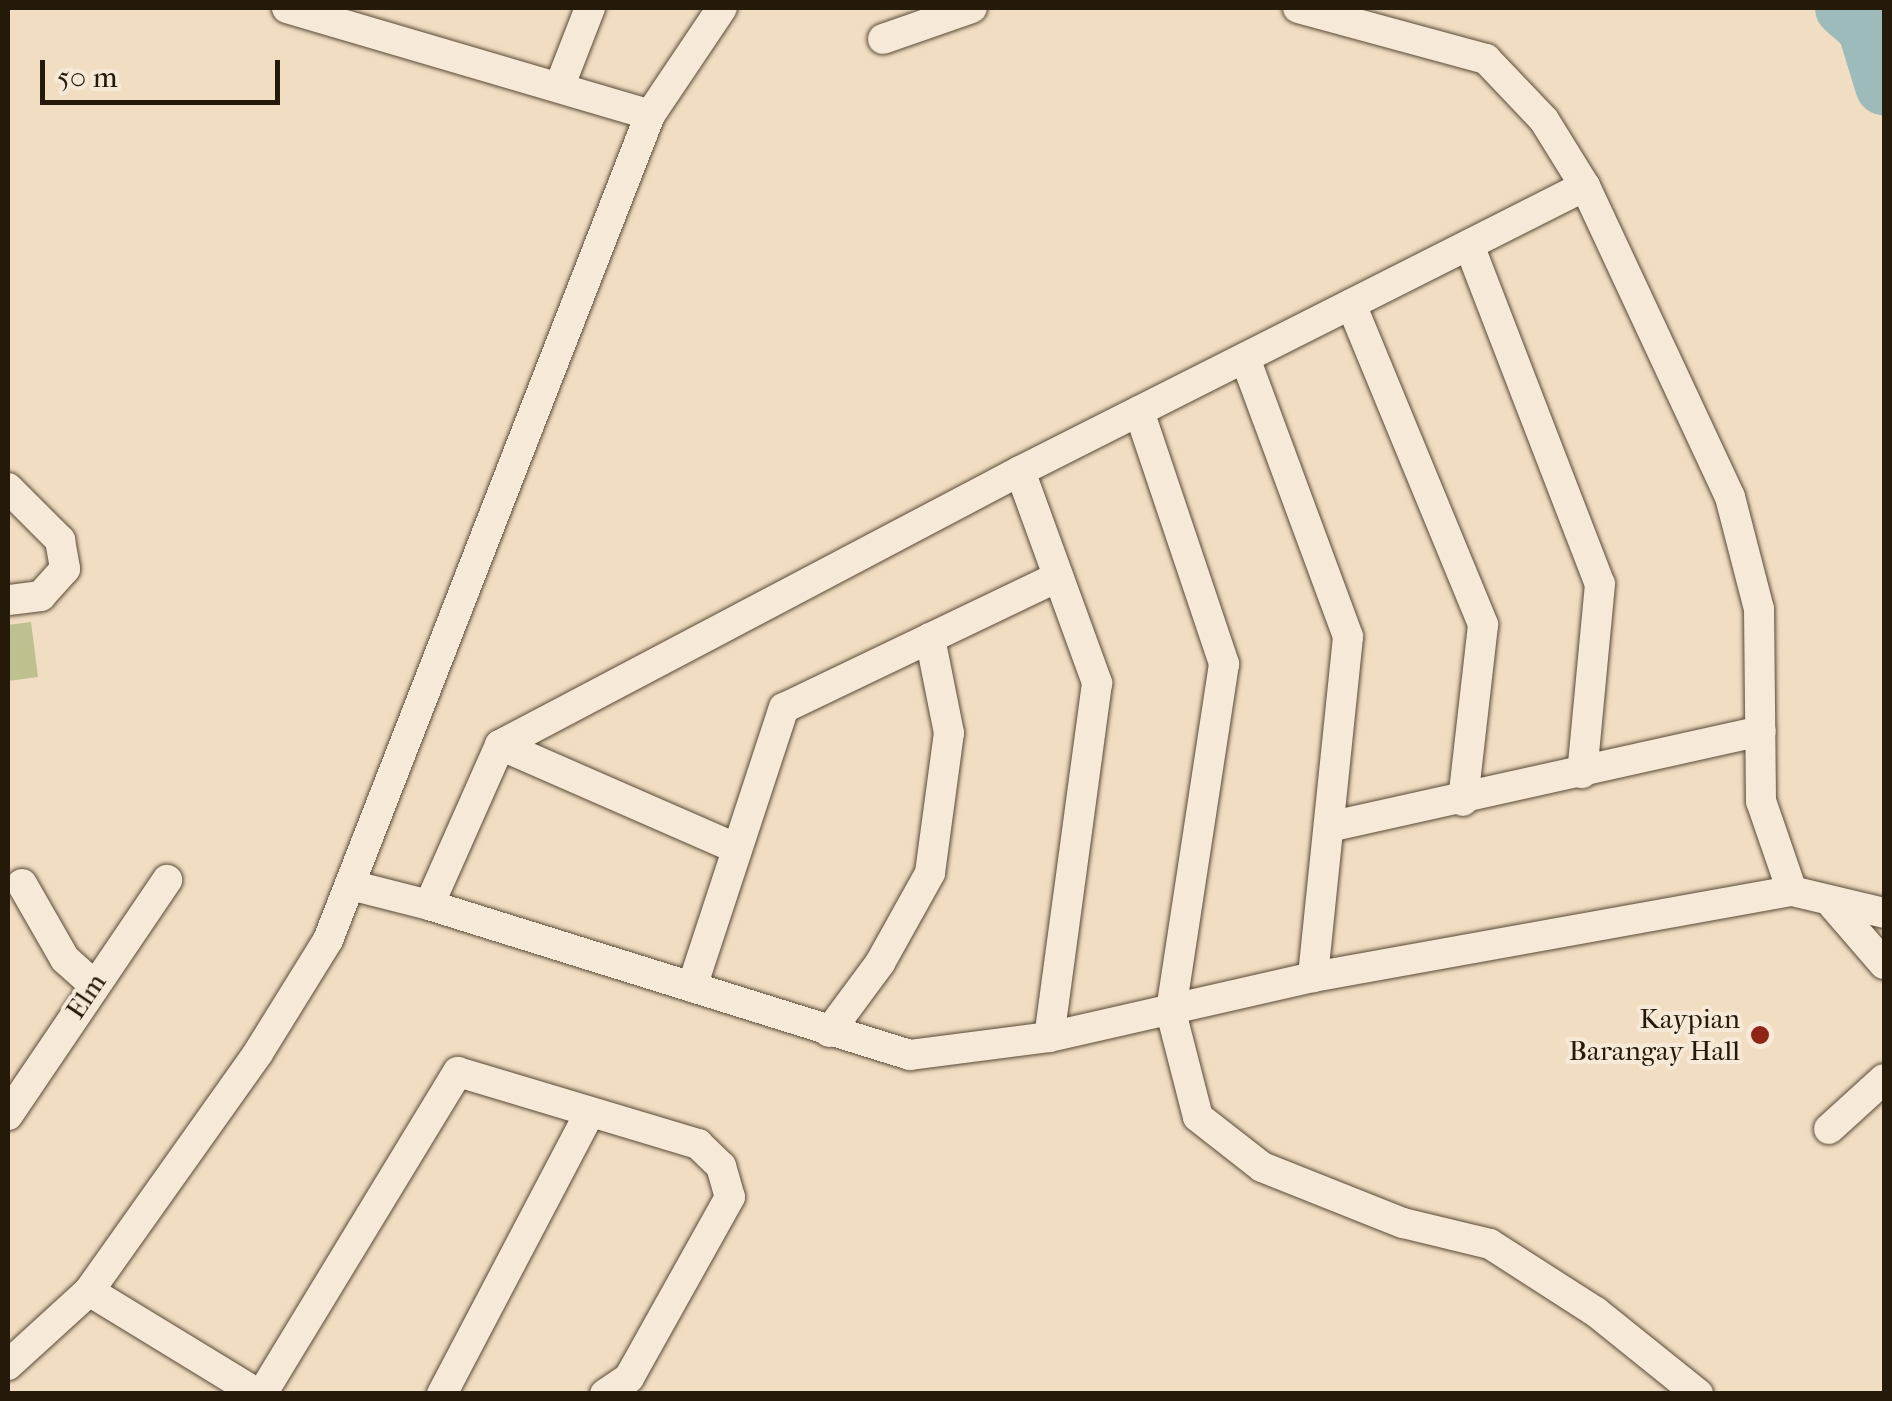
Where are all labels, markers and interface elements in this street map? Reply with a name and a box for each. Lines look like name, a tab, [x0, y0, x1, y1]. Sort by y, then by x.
scale bar	[45, 40, 285, 102]
text: 50 m	[57, 60, 118, 95]
street label: Elm	[59, 967, 113, 1025]
place label: Kaypian Barangay Hall	[1569, 1002, 1740, 1068]
marker: Kaypian Barangay Hall	[1749, 1024, 1771, 1046]

